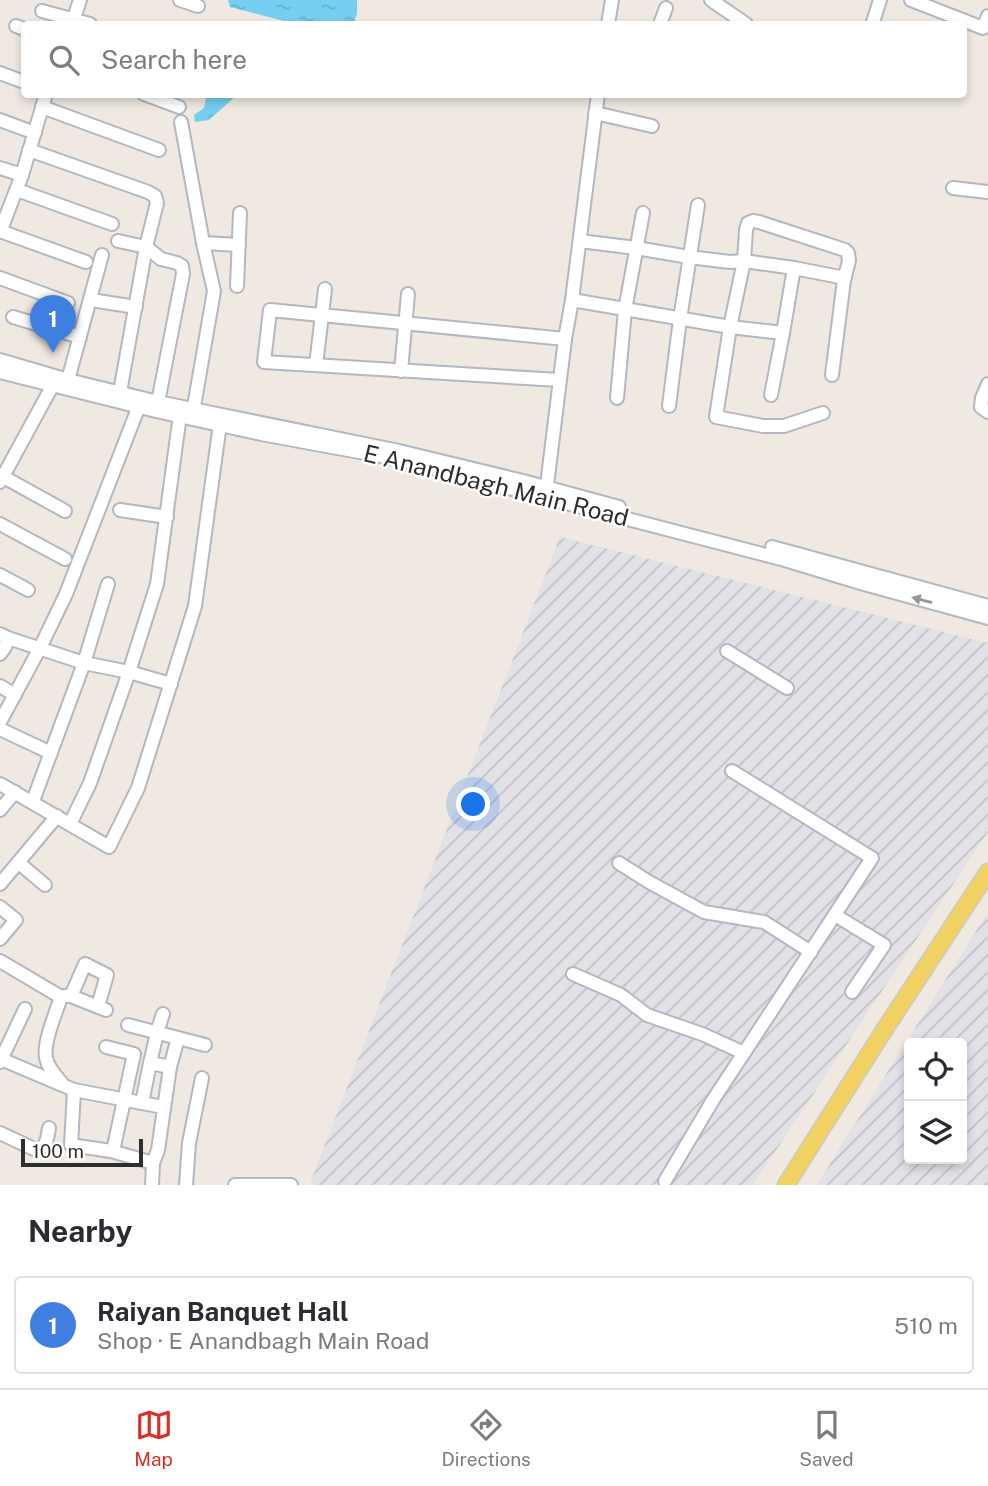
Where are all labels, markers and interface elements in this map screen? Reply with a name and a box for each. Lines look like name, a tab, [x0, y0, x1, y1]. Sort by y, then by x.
search box	[21, 21, 967, 98]
icon: search	[45, 41, 83, 79]
text: Search here	[101, 44, 247, 75]
pin: 1	[30, 295, 76, 353]
street label: E Anandbagh Main Road	[361, 439, 632, 532]
one-way arrow	[911, 594, 933, 605]
your location	[456, 787, 490, 821]
map controls	[904, 1038, 967, 1164]
button: locate	[904, 1038, 967, 1101]
button: layers	[904, 1101, 967, 1164]
scale bar	[21, 1136, 144, 1168]
text: 100 m	[32, 1140, 84, 1162]
text: Nearby	[28, 1213, 132, 1249]
text: Raiyan Banquet Hall	[97, 1296, 349, 1327]
text: 1	[48, 1312, 58, 1339]
text: 510 m	[894, 1312, 958, 1339]
text: Shop · E Anandbagh Main Road	[97, 1327, 429, 1354]
tab: Map	[134, 1406, 173, 1470]
tab: Directions	[441, 1406, 531, 1470]
tab: Saved	[799, 1406, 854, 1470]

